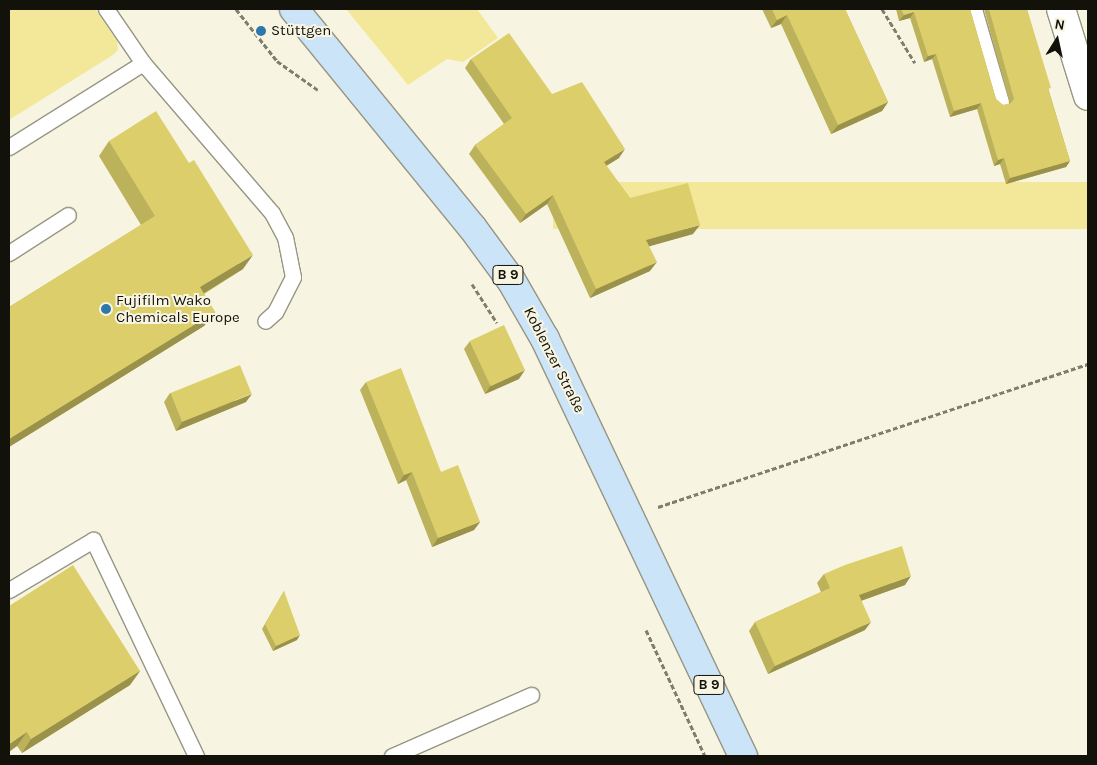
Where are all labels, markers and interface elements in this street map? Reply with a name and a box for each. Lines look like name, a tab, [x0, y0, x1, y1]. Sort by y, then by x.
north arrow	[1032, 15, 1082, 65]
text: N	[1053, 15, 1066, 34]
place label: Stüttgen	[271, 22, 331, 40]
marker: Stüttgen	[255, 25, 267, 37]
road number: B 9	[492, 264, 524, 286]
place label: Fujifilm Wako Chemicals Europe	[116, 291, 240, 326]
marker: Fujifilm Wako Chemicals Europe	[100, 303, 112, 315]
street label: Koblenzer Straße	[520, 304, 588, 416]
road number: B 9	[693, 674, 725, 696]

